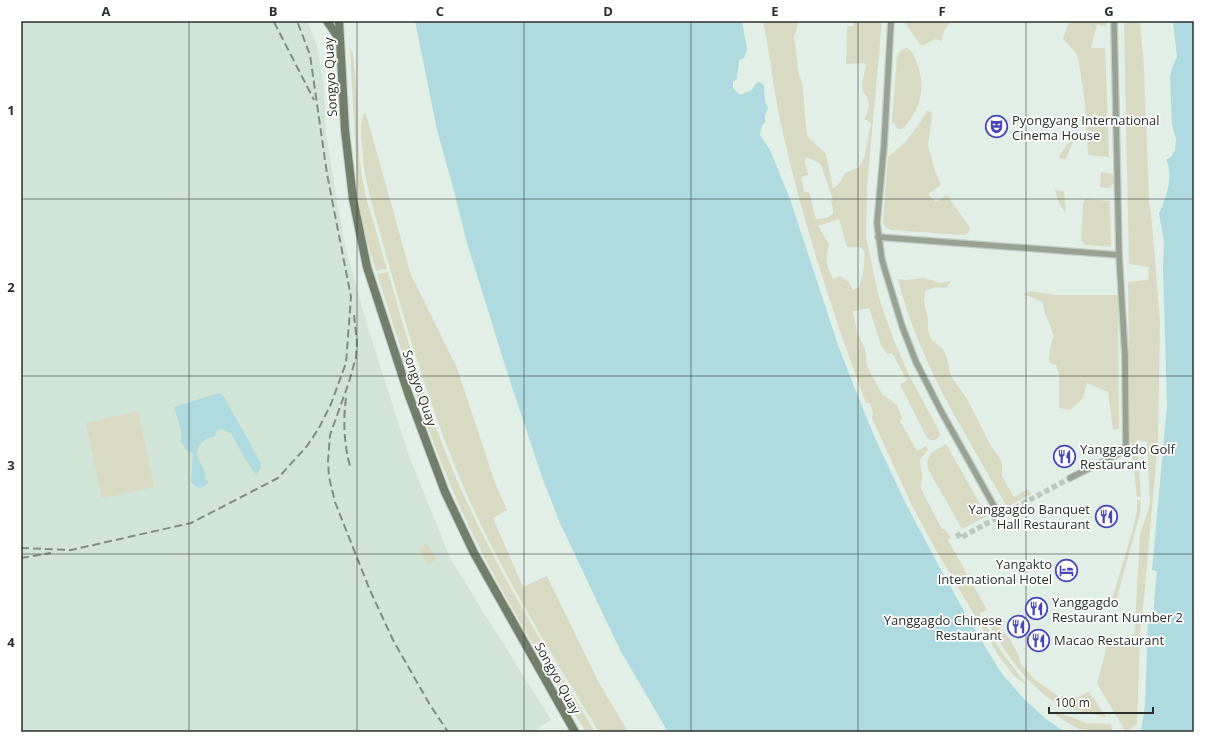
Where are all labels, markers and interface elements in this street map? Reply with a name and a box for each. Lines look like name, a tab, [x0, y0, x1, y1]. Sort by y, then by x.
text: A	[102, 2, 111, 20]
text: B	[269, 2, 278, 20]
text: C	[436, 2, 444, 20]
text: D	[603, 2, 613, 20]
text: E	[771, 2, 779, 20]
text: F	[938, 2, 946, 20]
text: G	[1104, 2, 1114, 20]
street label: Songyo Quay	[319, 36, 341, 117]
text: 1	[7, 101, 15, 119]
place label: Pyongyang International Cinema House	[1012, 111, 1160, 144]
theatre icon: Pyongyang International Cinema House	[983, 114, 1009, 140]
text: 2	[7, 278, 15, 296]
street label: Songyo Quay	[399, 347, 442, 429]
place label: Yanggagdo Golf Restaurant	[1080, 440, 1176, 473]
restaurant icon: Yanggagdo Golf Restaurant	[1051, 443, 1077, 469]
text: 3	[7, 456, 15, 474]
place label: Yanggagdo Banquet Hall Restaurant	[969, 500, 1090, 533]
restaurant icon: Yanggagdo Banquet Hall Restaurant	[1093, 503, 1119, 529]
place label: Yangakto International Hotel	[938, 555, 1052, 588]
hotel icon: Yangakto International Hotel	[1054, 558, 1080, 584]
place label: Yanggagdo Restaurant Number 2	[1052, 593, 1183, 626]
restaurant icon: Yanggagdo Restaurant Number 2	[1023, 596, 1049, 622]
place label: Yanggagdo Chinese Restaurant	[884, 611, 1002, 644]
restaurant icon: Yanggagdo Chinese Restaurant	[1005, 614, 1031, 640]
restaurant icon: Macao Restaurant	[1026, 627, 1052, 653]
place label: Macao Restaurant	[1054, 631, 1164, 649]
text: 4	[7, 633, 15, 651]
street label: Songyo Quay	[531, 639, 585, 718]
scale bar	[1049, 689, 1153, 715]
text: 100 m	[1055, 694, 1090, 711]

